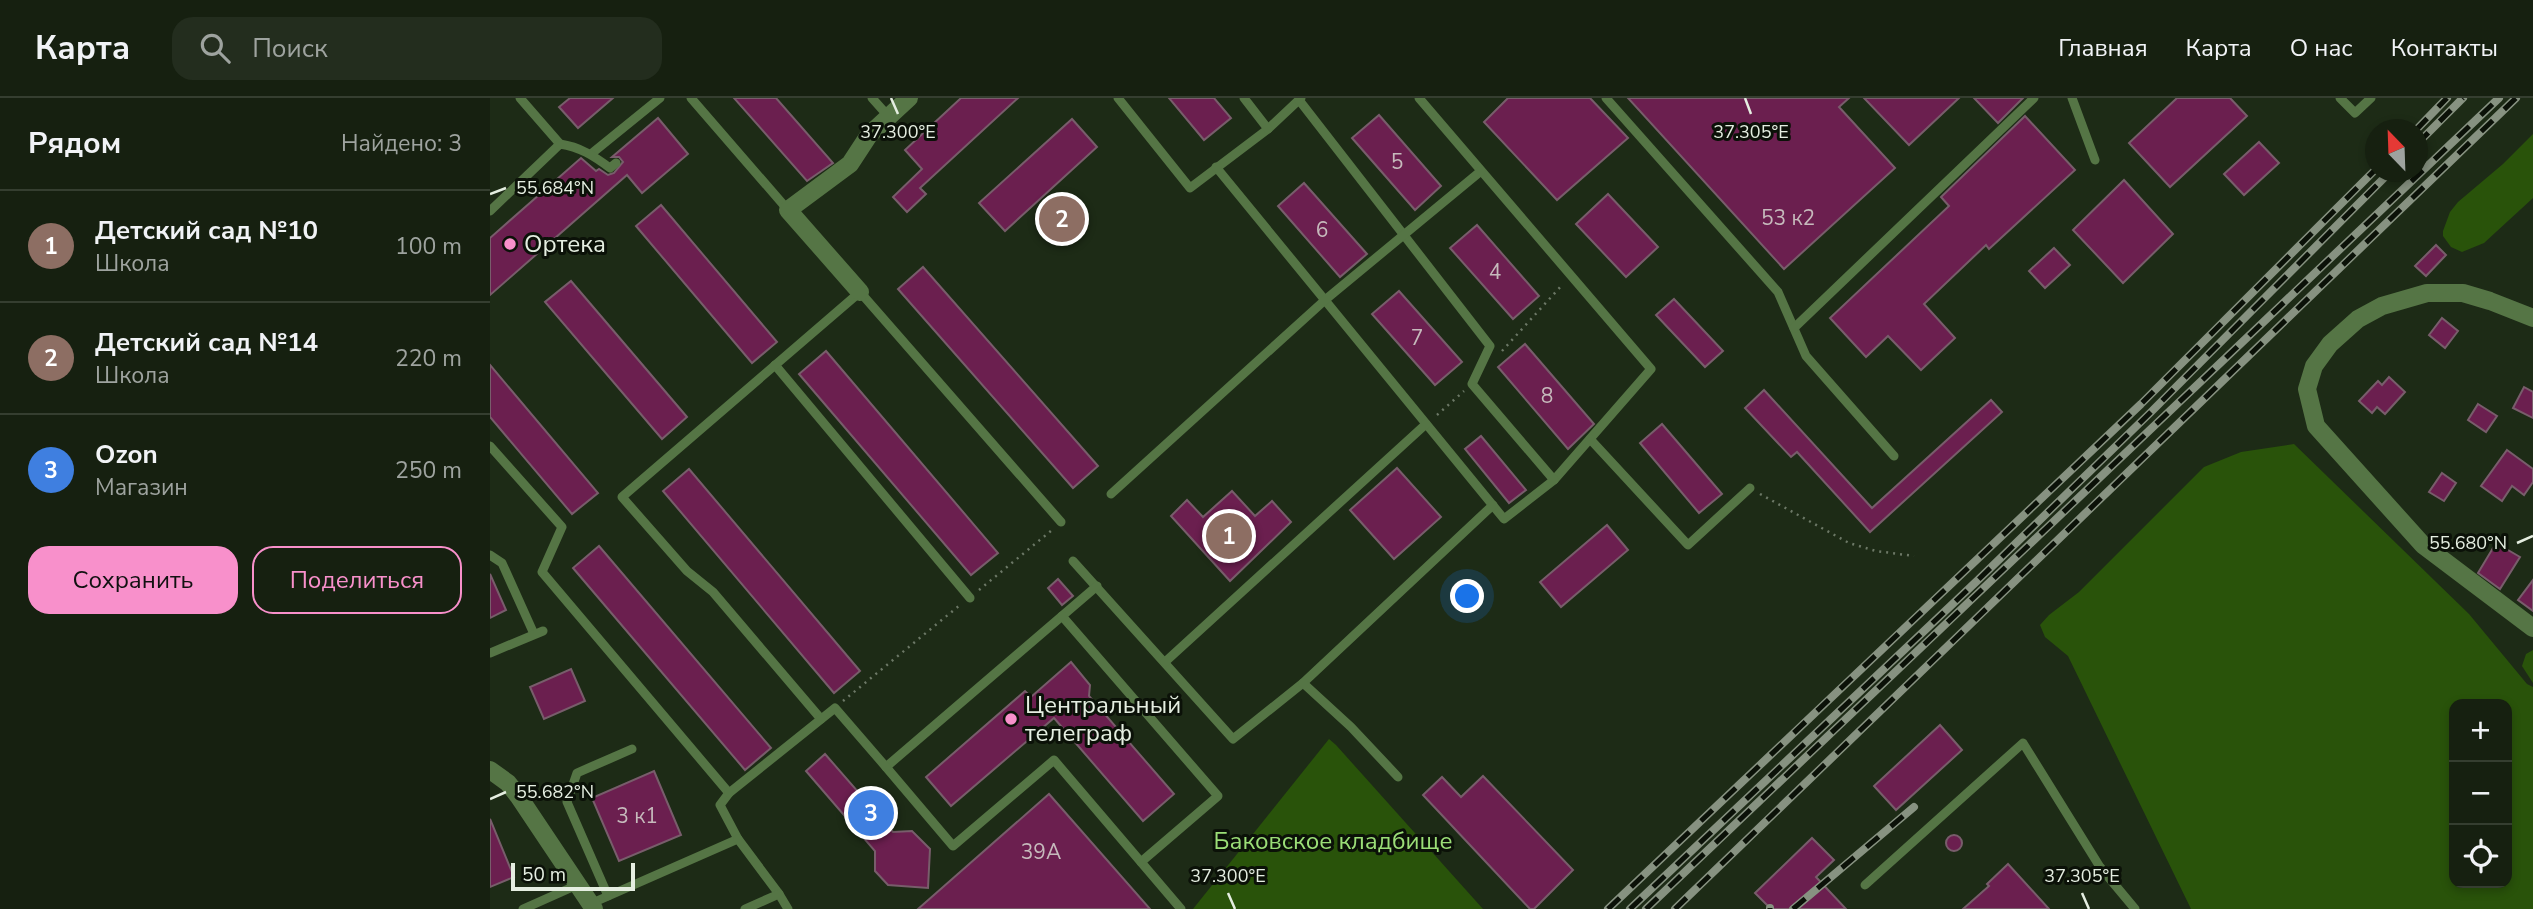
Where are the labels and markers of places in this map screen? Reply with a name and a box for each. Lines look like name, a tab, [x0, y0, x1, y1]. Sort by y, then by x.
pin: 2	[1039, 193, 1085, 245]
place label: Ортека	[524, 228, 606, 260]
marker: Ортека	[502, 236, 518, 252]
pin: 1	[1206, 510, 1252, 562]
place label: Центральный телеграф	[1025, 689, 1181, 749]
marker: Центральный телеграф	[1003, 711, 1019, 727]
pin: 3	[848, 787, 894, 839]

